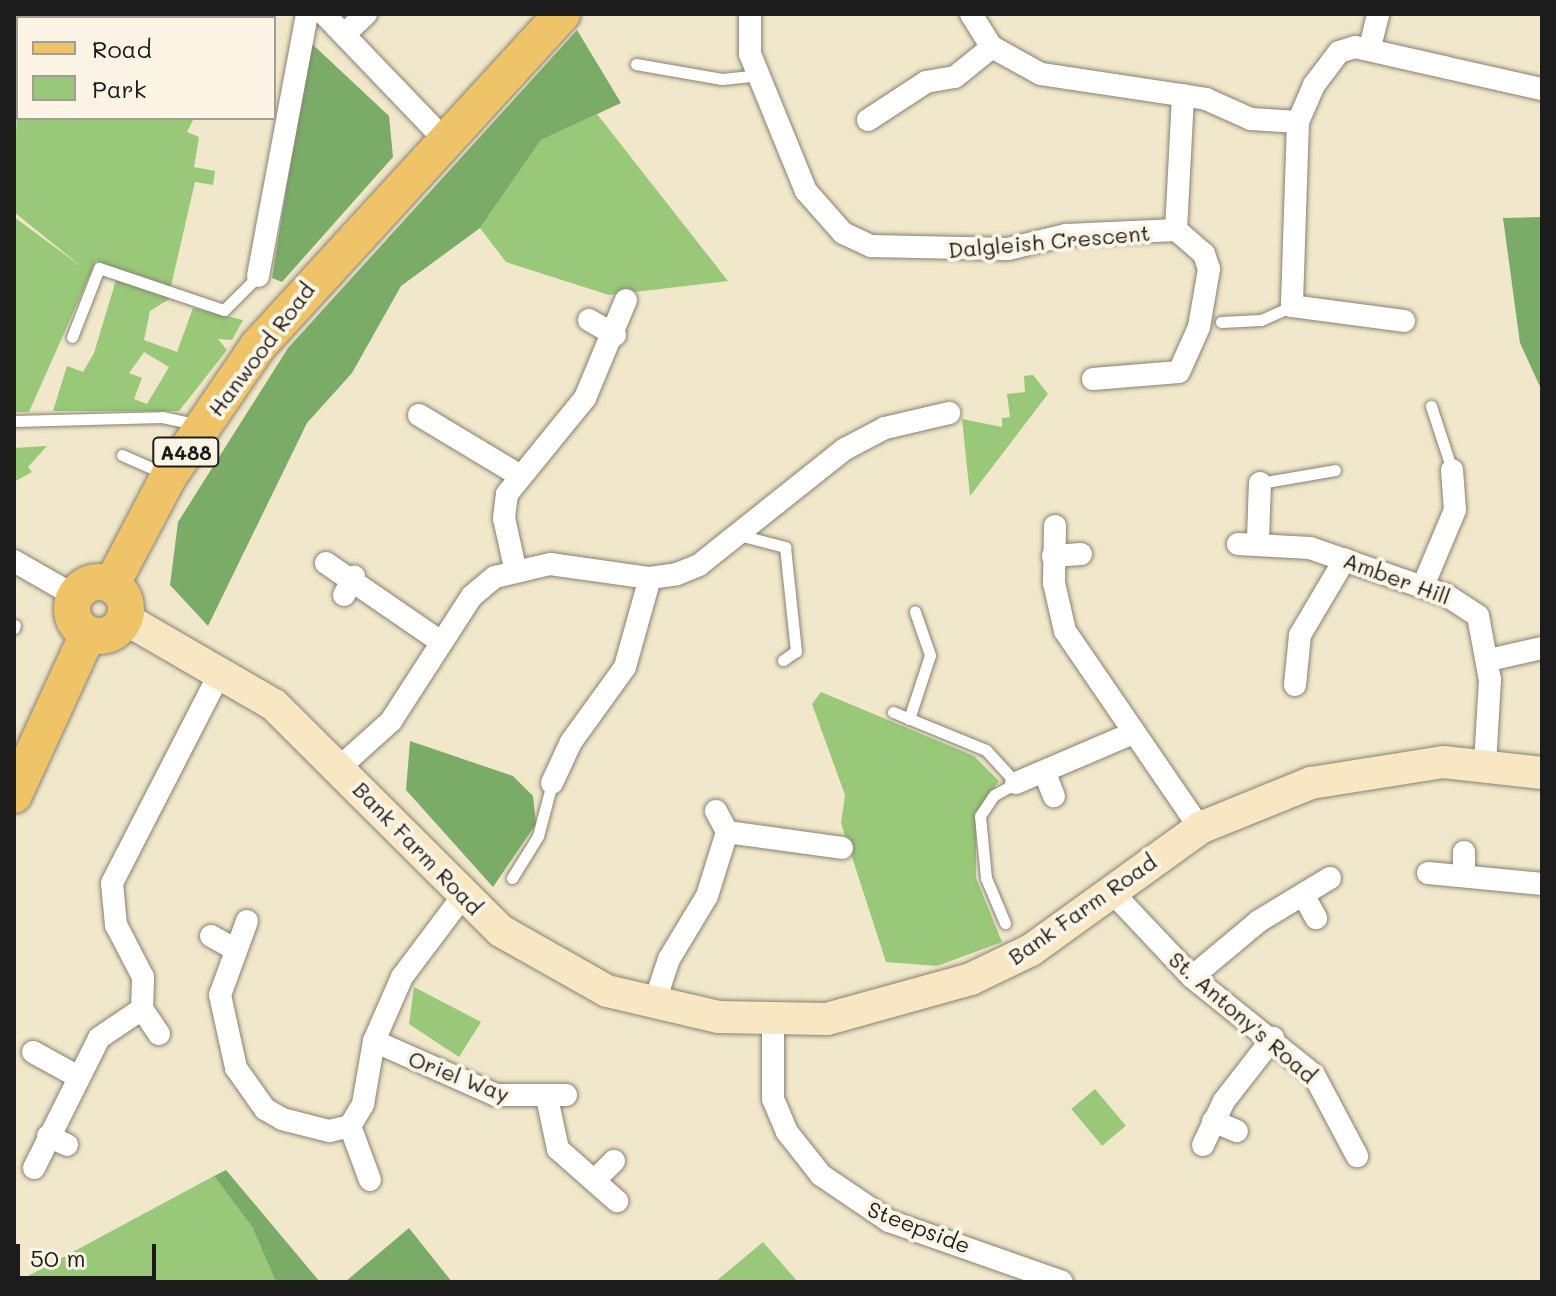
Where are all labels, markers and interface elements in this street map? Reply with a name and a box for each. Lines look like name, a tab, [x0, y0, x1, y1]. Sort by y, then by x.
legend	[16, 16, 276, 120]
text: Road	[92, 33, 152, 64]
text: Park	[92, 73, 146, 104]
street label: Dalgleish Crescent	[947, 219, 1151, 263]
street label: Hanwood Road	[202, 277, 320, 421]
road number: A488	[152, 436, 220, 468]
street label: Amber Hill	[1340, 546, 1454, 610]
street label: Bank Farm Road	[348, 776, 488, 920]
street label: Bank Farm Road	[1003, 848, 1161, 970]
street label: St. Antony's Road	[1164, 946, 1322, 1088]
street label: Oriel Way	[405, 1045, 513, 1107]
street label: Steepside	[864, 1195, 974, 1259]
scale bar	[20, 1228, 160, 1278]
text: 50 m	[30, 1242, 86, 1273]

